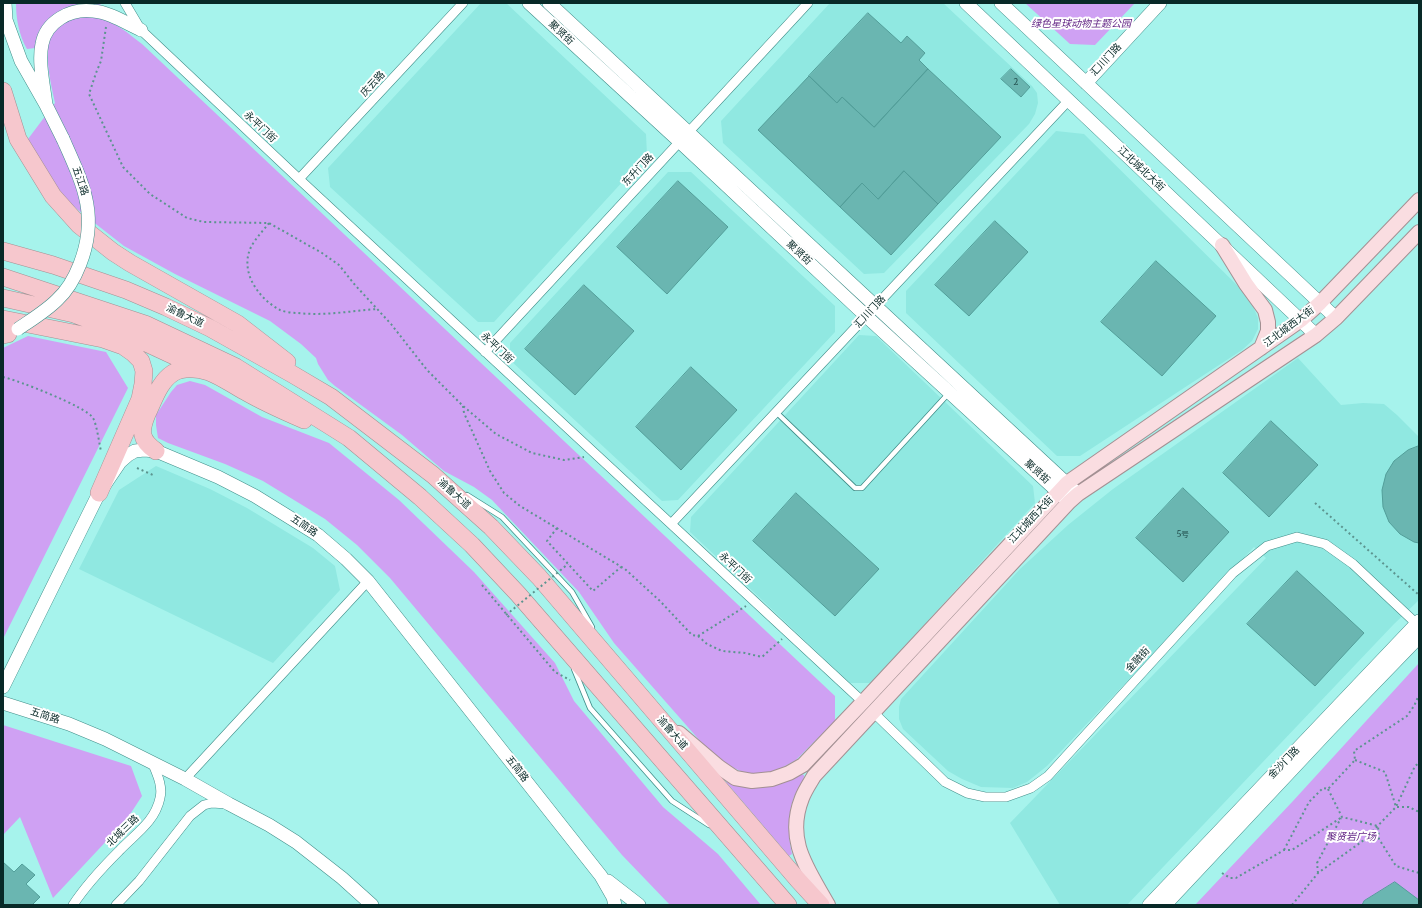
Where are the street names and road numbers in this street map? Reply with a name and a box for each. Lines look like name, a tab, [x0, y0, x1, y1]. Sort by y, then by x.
street label: 聚贤街	[546, 18, 576, 48]
street label: 汇川门路	[1088, 41, 1124, 79]
street label: 庆云路	[358, 69, 388, 99]
street label: 永平门街	[241, 109, 279, 145]
street label: 江北城北大街	[1115, 144, 1167, 194]
street label: 东升门路	[620, 151, 656, 189]
street label: 五江路	[69, 165, 91, 197]
street label: 聚贤街	[784, 238, 814, 268]
street label: 汇川门路	[852, 293, 888, 331]
street label: 渝鲁大道	[164, 302, 206, 330]
street label: 江北城西大街	[1261, 304, 1317, 350]
street label: 永平门街	[478, 330, 516, 366]
street label: 聚贤街	[1022, 458, 1052, 486]
street label: 渝鲁大道	[435, 476, 473, 512]
street label: 江北城西大街	[1006, 494, 1056, 546]
street label: 五简路	[288, 513, 320, 539]
street label: 永平门街	[716, 550, 754, 586]
street label: 金融街	[1124, 645, 1152, 675]
street label: 五简路	[29, 706, 61, 726]
street label: 渝鲁大道	[654, 714, 690, 752]
street label: 金沙门路	[1266, 744, 1302, 782]
street label: 五简路	[503, 753, 531, 785]
street label: 北城三路	[104, 813, 142, 849]

